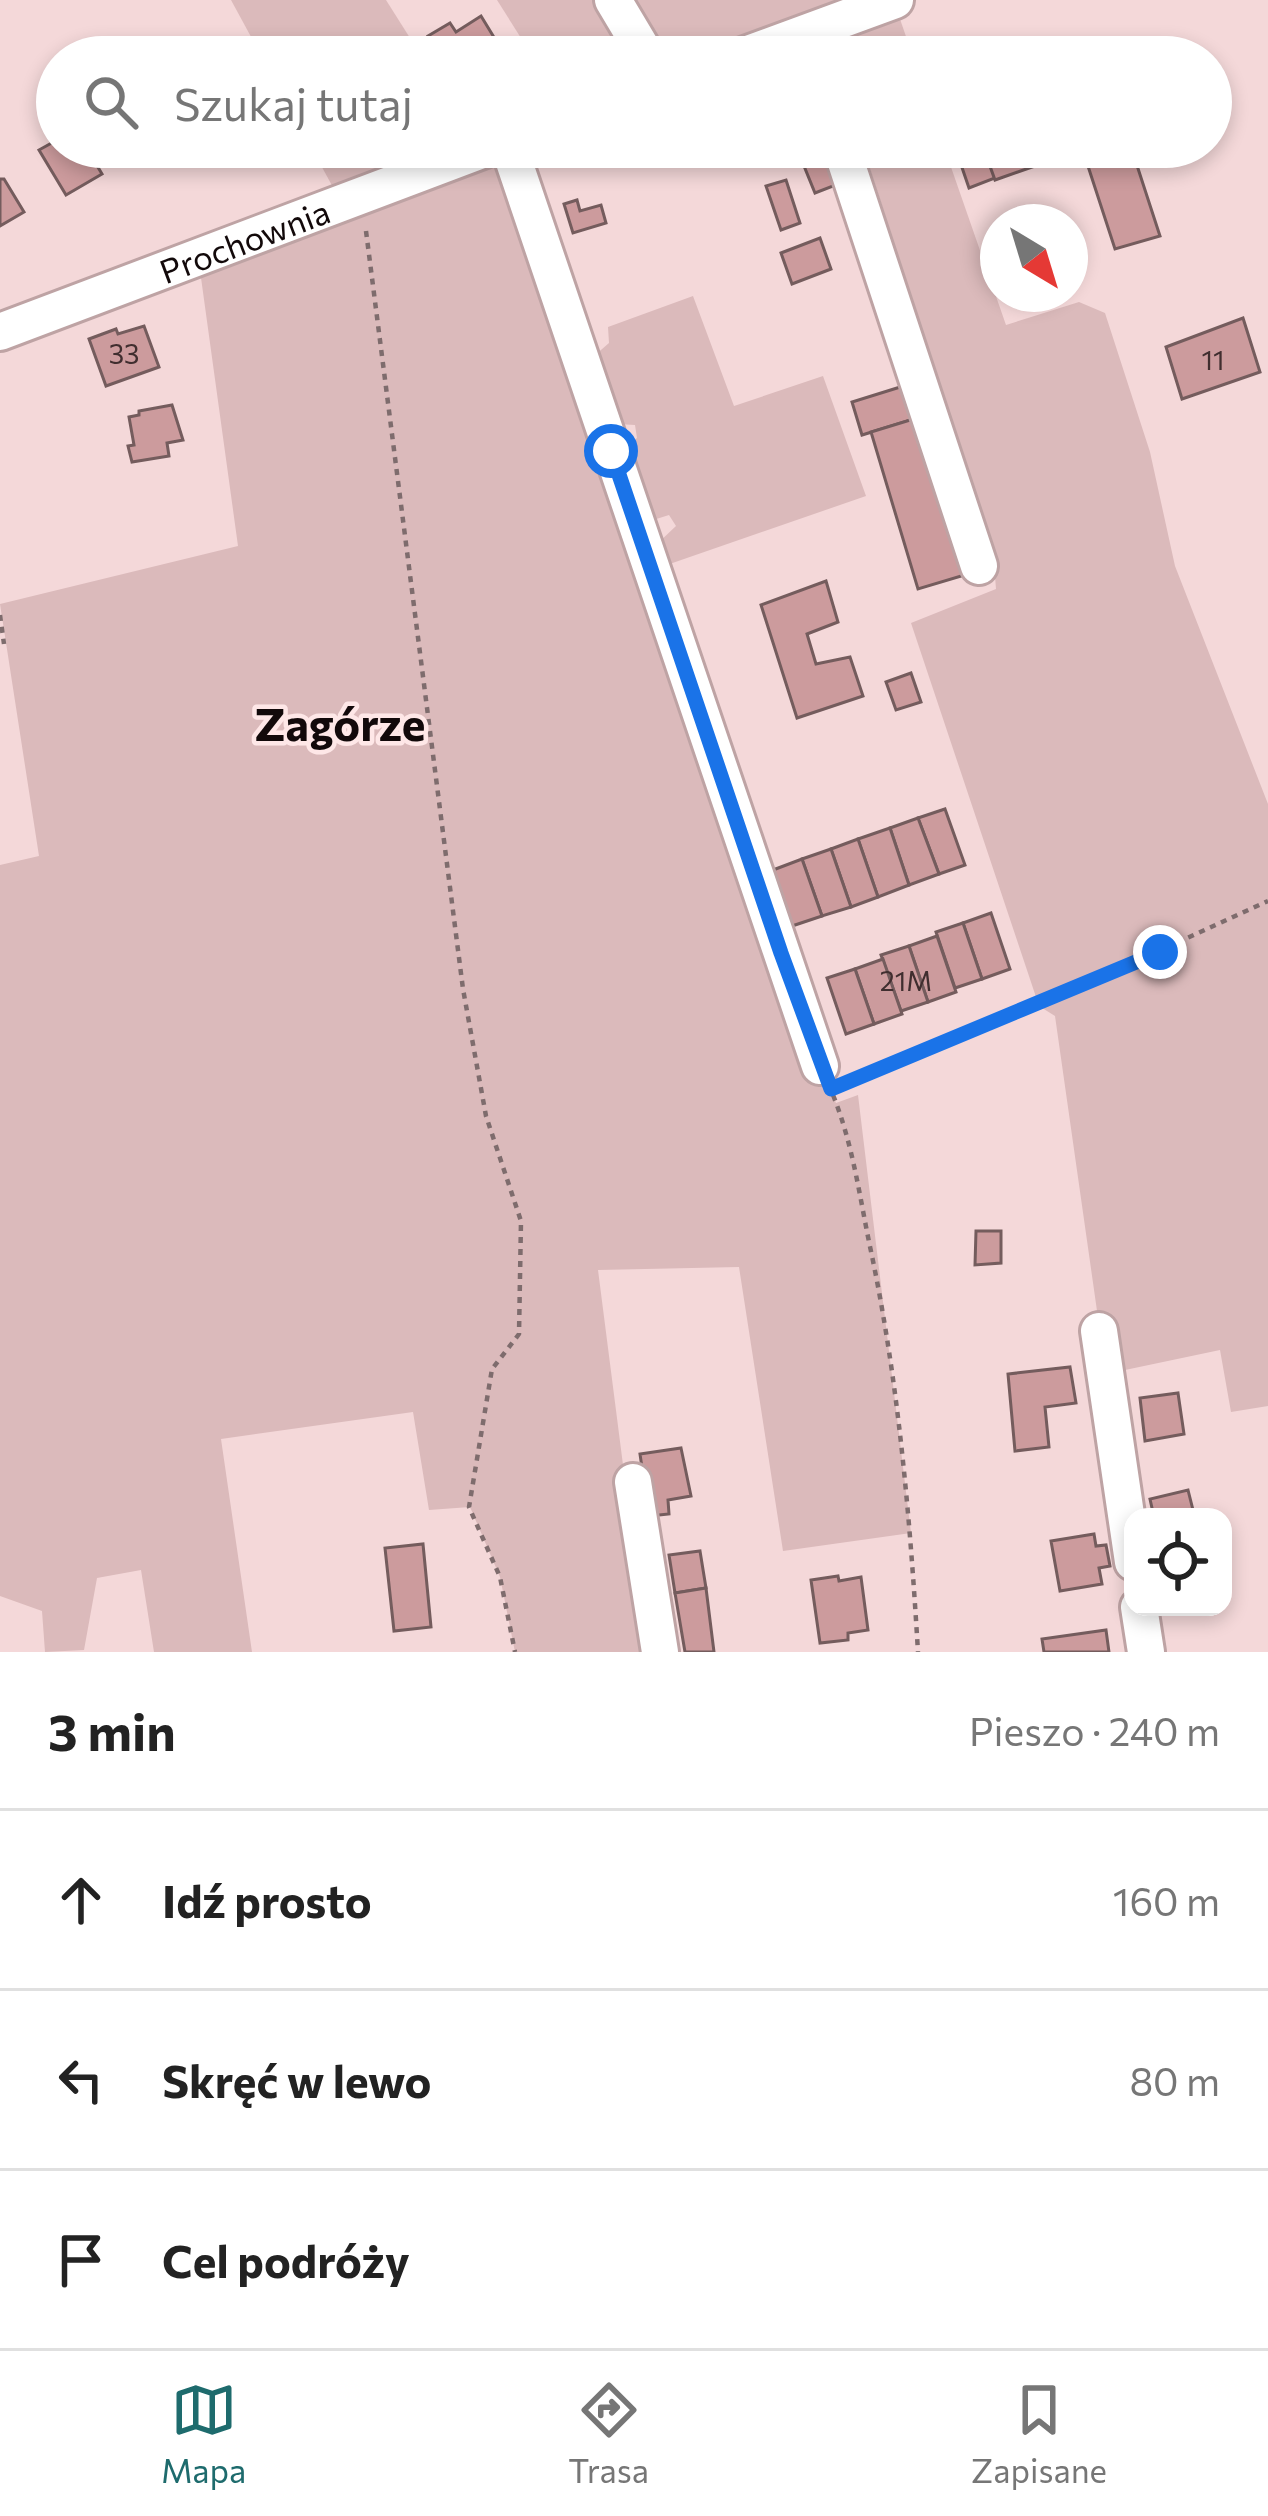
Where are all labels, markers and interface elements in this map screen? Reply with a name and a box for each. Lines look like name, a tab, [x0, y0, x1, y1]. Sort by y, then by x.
search box	[36, 36, 1232, 168]
icon: search	[78, 69, 144, 135]
text: Szukaj tutaj	[174, 75, 413, 130]
street label: Prochownia	[153, 189, 335, 291]
north arrow	[980, 204, 1088, 312]
house number: 33	[109, 337, 139, 370]
house number: 11	[1201, 343, 1225, 376]
route start	[584, 424, 638, 478]
district label: Zagórze	[254, 695, 426, 750]
route end	[1133, 925, 1187, 979]
house number: 21M	[880, 964, 932, 997]
map controls	[1124, 1508, 1232, 1616]
button: locate	[1124, 1508, 1232, 1616]
text: 3 min	[48, 1699, 176, 1762]
text: Pieszo · 240 m	[969, 1706, 1220, 1754]
icon: ahead	[48, 1867, 114, 1933]
text: Idź prosto	[162, 1872, 372, 1927]
text: 160 m	[1113, 1876, 1220, 1924]
icon: left	[48, 2047, 114, 2113]
text: Skręć w lewo	[162, 2052, 431, 2107]
text: 80 m	[1129, 2056, 1220, 2104]
icon: arrive	[48, 2227, 114, 2293]
text: Cel podróży	[162, 2232, 410, 2287]
tab: Mapa	[161, 2377, 246, 2490]
tab: Trasa	[568, 2377, 649, 2490]
tab: Zapisane	[971, 2377, 1107, 2490]

